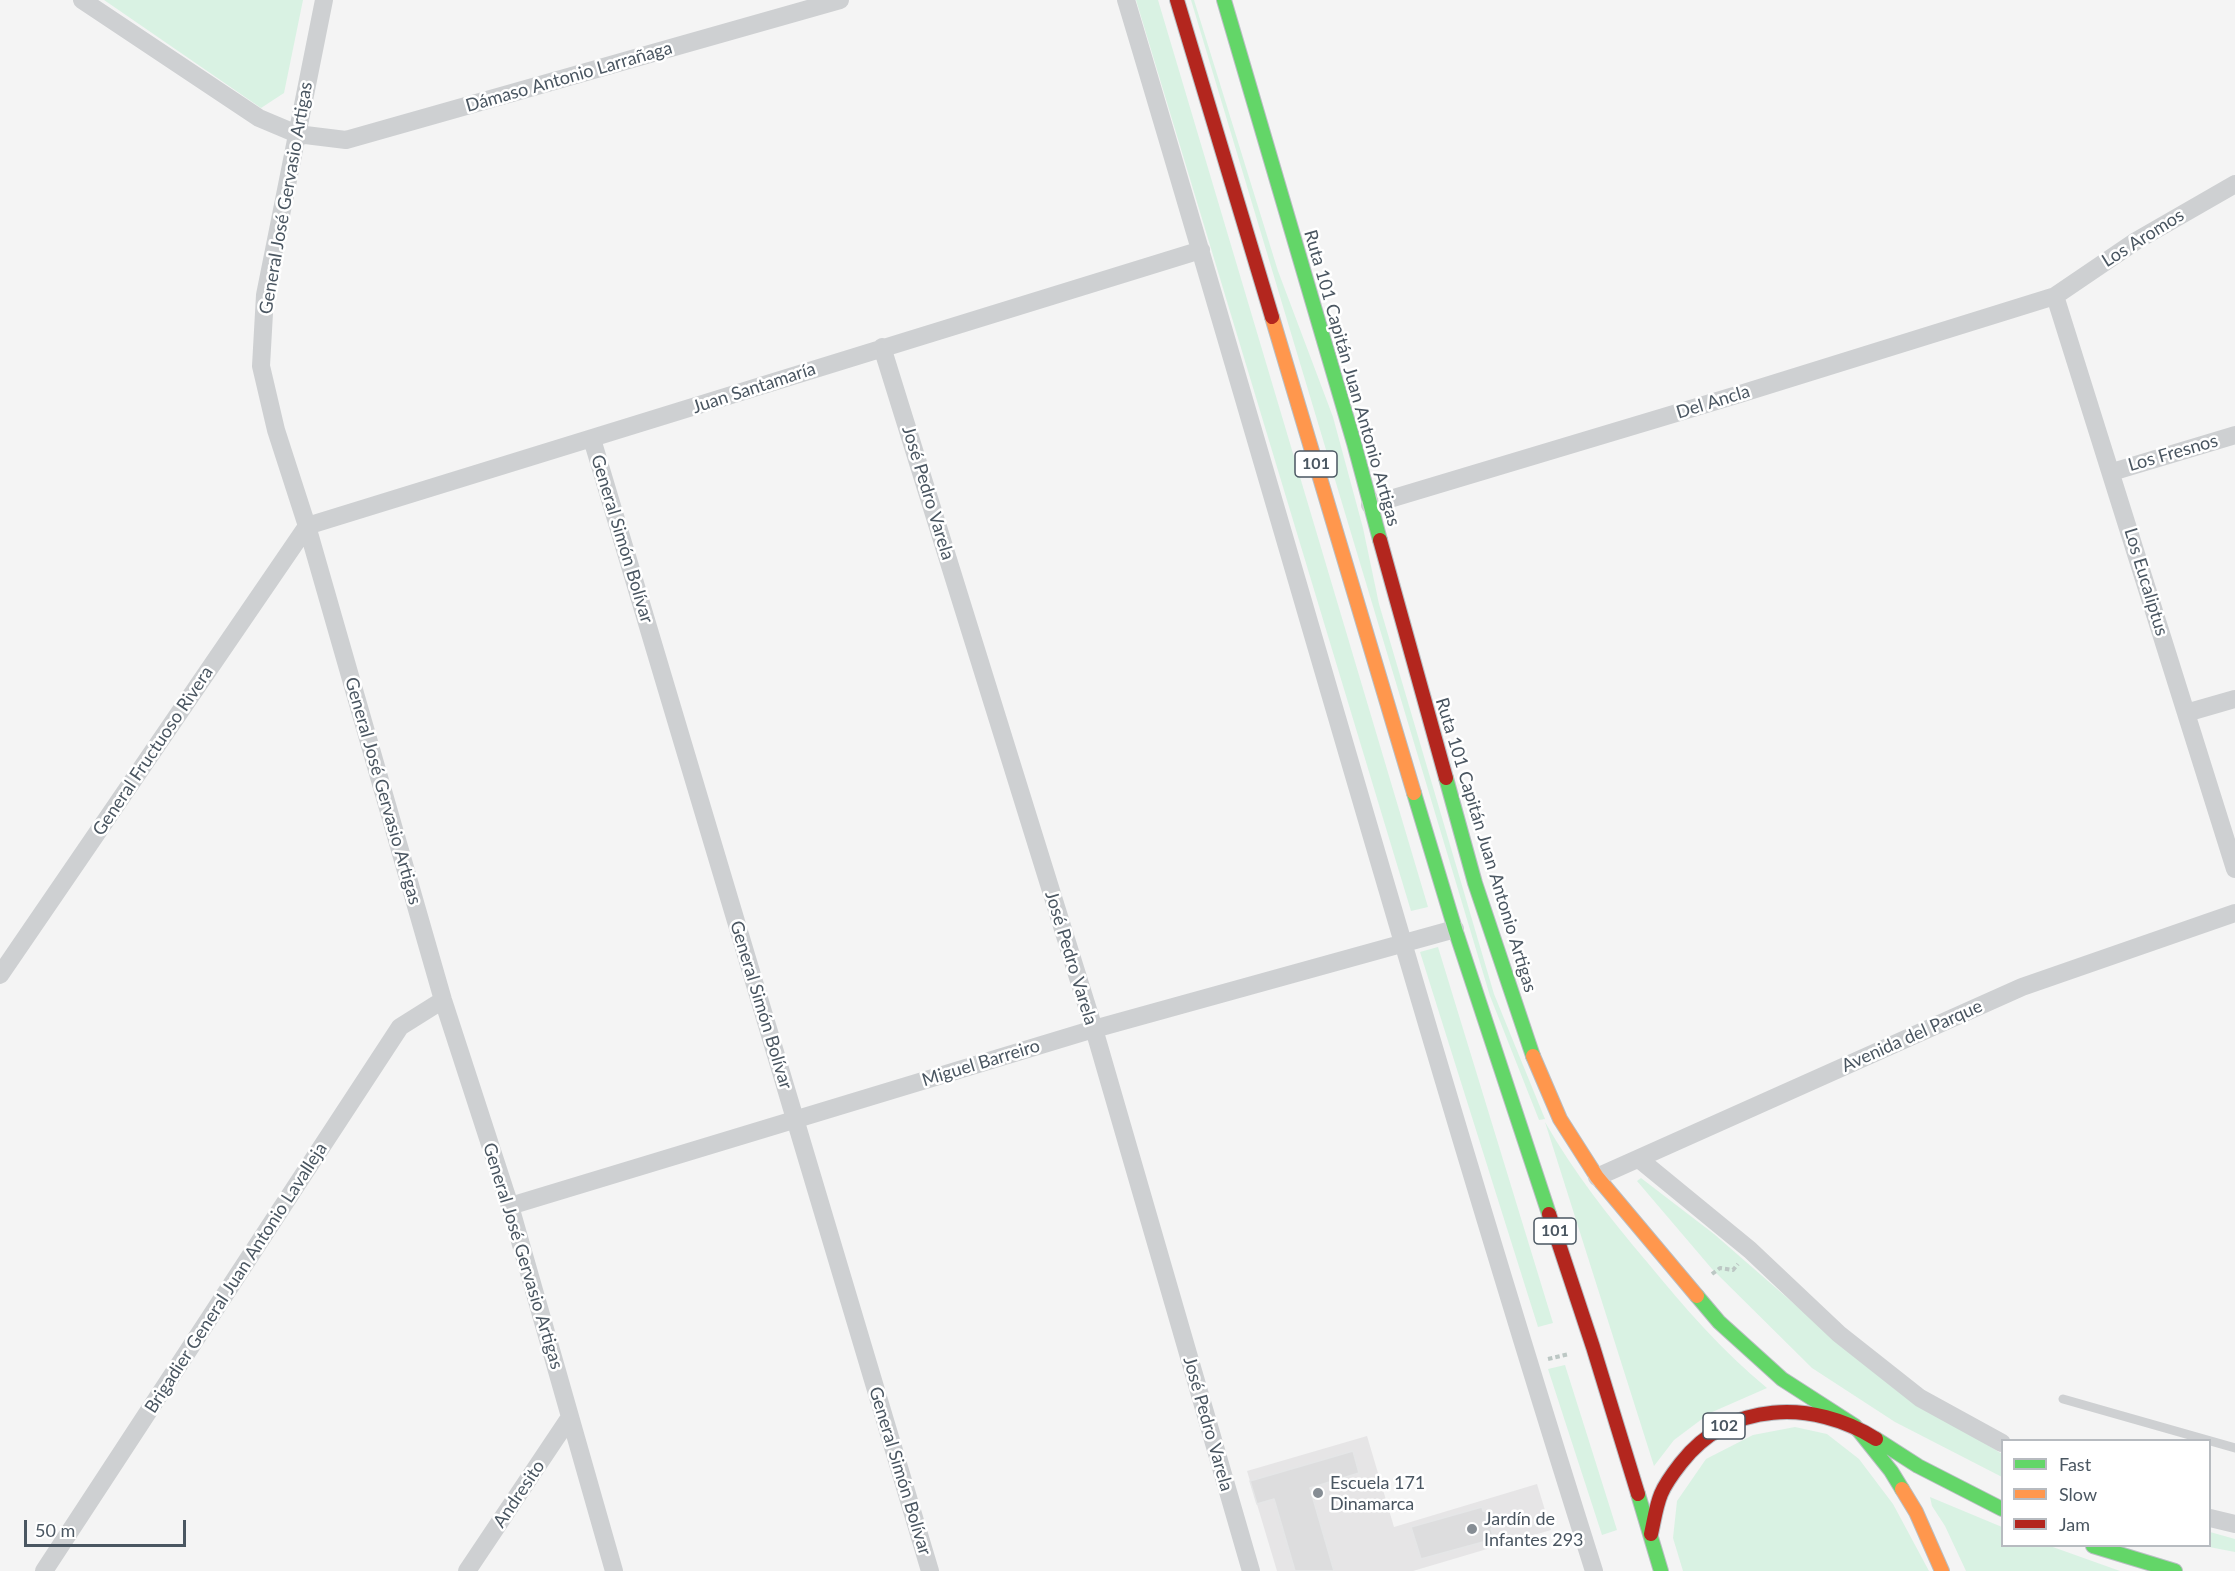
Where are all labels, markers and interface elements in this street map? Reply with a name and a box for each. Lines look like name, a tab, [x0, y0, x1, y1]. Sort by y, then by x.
street label: Dámaso Antonio Larrañaga	[463, 37, 675, 117]
street label: General José Gervasio Artigas	[255, 80, 317, 316]
street label: Los Aromos	[2098, 204, 2188, 272]
street label: Ruta 101 Capitán Juan Antonio Artigas	[1299, 227, 1405, 529]
street label: Juan Santamaría	[690, 358, 818, 418]
street label: Del Ancla	[1674, 381, 1752, 423]
street label: José Pedro Varela	[897, 423, 959, 563]
street label: Los Fresnos	[2126, 430, 2220, 476]
road number: 101	[1295, 451, 1337, 477]
street label: General Simón Bolívar	[586, 452, 658, 626]
street label: Los Eucaliptus	[2119, 525, 2173, 639]
street label: General Fructuoso Rivera	[88, 662, 218, 840]
street label: General José Gervasio Artigas	[340, 675, 426, 907]
street label: Ruta 101 Capitán Juan Antonio Artigas	[1431, 695, 1541, 995]
street label: José Pedro Varela	[1040, 888, 1102, 1028]
street label: General Simón Bolívar	[725, 918, 797, 1092]
street label: Avenida del Parque	[1838, 995, 1986, 1077]
street label: Miguel Barreiro	[919, 1035, 1043, 1091]
street label: Brigadier General Juan Antonio Lavalleja	[140, 1139, 332, 1417]
street label: General José Gervasio Artigas	[478, 1140, 568, 1372]
road number: 101	[1534, 1218, 1576, 1244]
street label: José Pedro Varela	[1178, 1354, 1238, 1494]
street label: General Simón Bolívar	[864, 1384, 936, 1558]
road number: 102	[1703, 1413, 1745, 1439]
legend	[2001, 1439, 2211, 1547]
text: Fast	[2059, 1453, 2091, 1475]
street label: Andresito	[489, 1456, 549, 1532]
place label: Escuela 171 Dinamarca	[1330, 1472, 1425, 1514]
text: Slow	[2059, 1483, 2097, 1505]
marker: Escuela 171 Dinamarca	[1311, 1486, 1325, 1500]
scale bar	[27, 1508, 189, 1546]
place label: Jardín de Infantes 293	[1484, 1508, 1584, 1550]
text: Jam	[2059, 1513, 2090, 1535]
text: 50 m	[35, 1519, 75, 1541]
marker: Jardín de Infantes 293	[1465, 1522, 1479, 1536]

